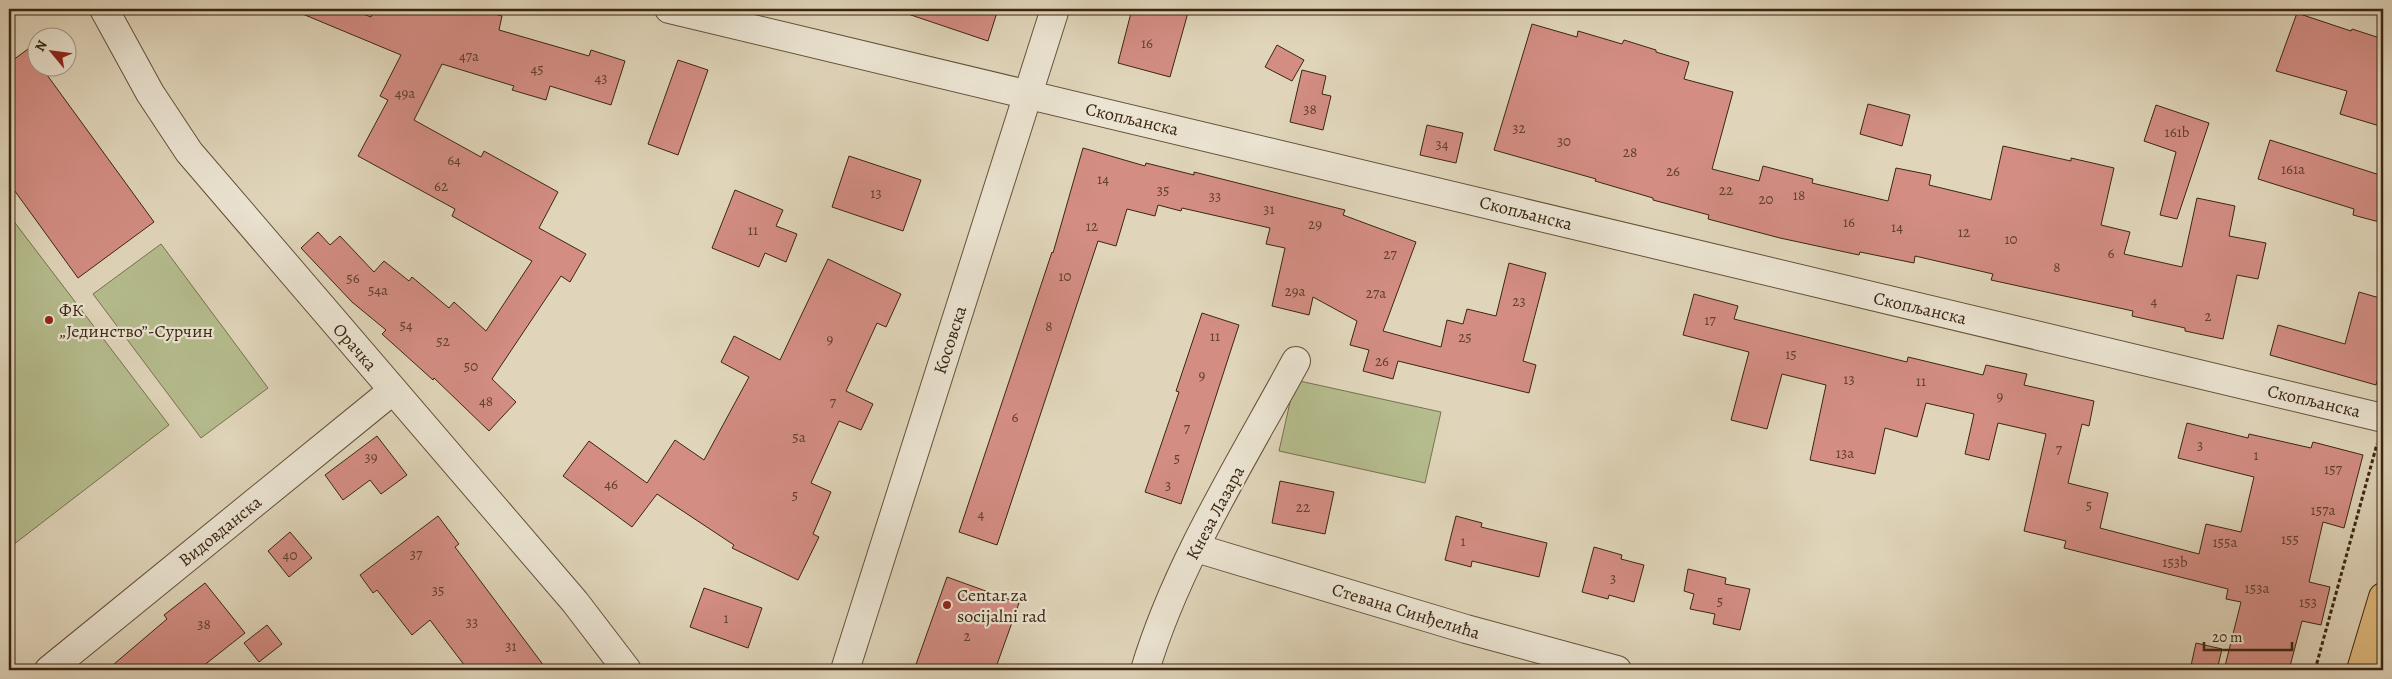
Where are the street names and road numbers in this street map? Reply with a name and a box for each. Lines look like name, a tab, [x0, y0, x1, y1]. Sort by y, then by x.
street label: Скопљанска	[1083, 97, 1182, 141]
street label: Скопљанска	[1477, 190, 1576, 236]
street label: Скопљанска	[1871, 286, 1970, 330]
street label: Косовска	[928, 302, 972, 377]
street label: Орачка	[328, 318, 383, 377]
street label: Скопљанска	[2265, 379, 2364, 423]
street label: Кнеза Лазара	[1180, 461, 1250, 564]
street label: Видовданска	[173, 490, 267, 572]
street label: Стевана Синђелића	[1329, 577, 1484, 645]

